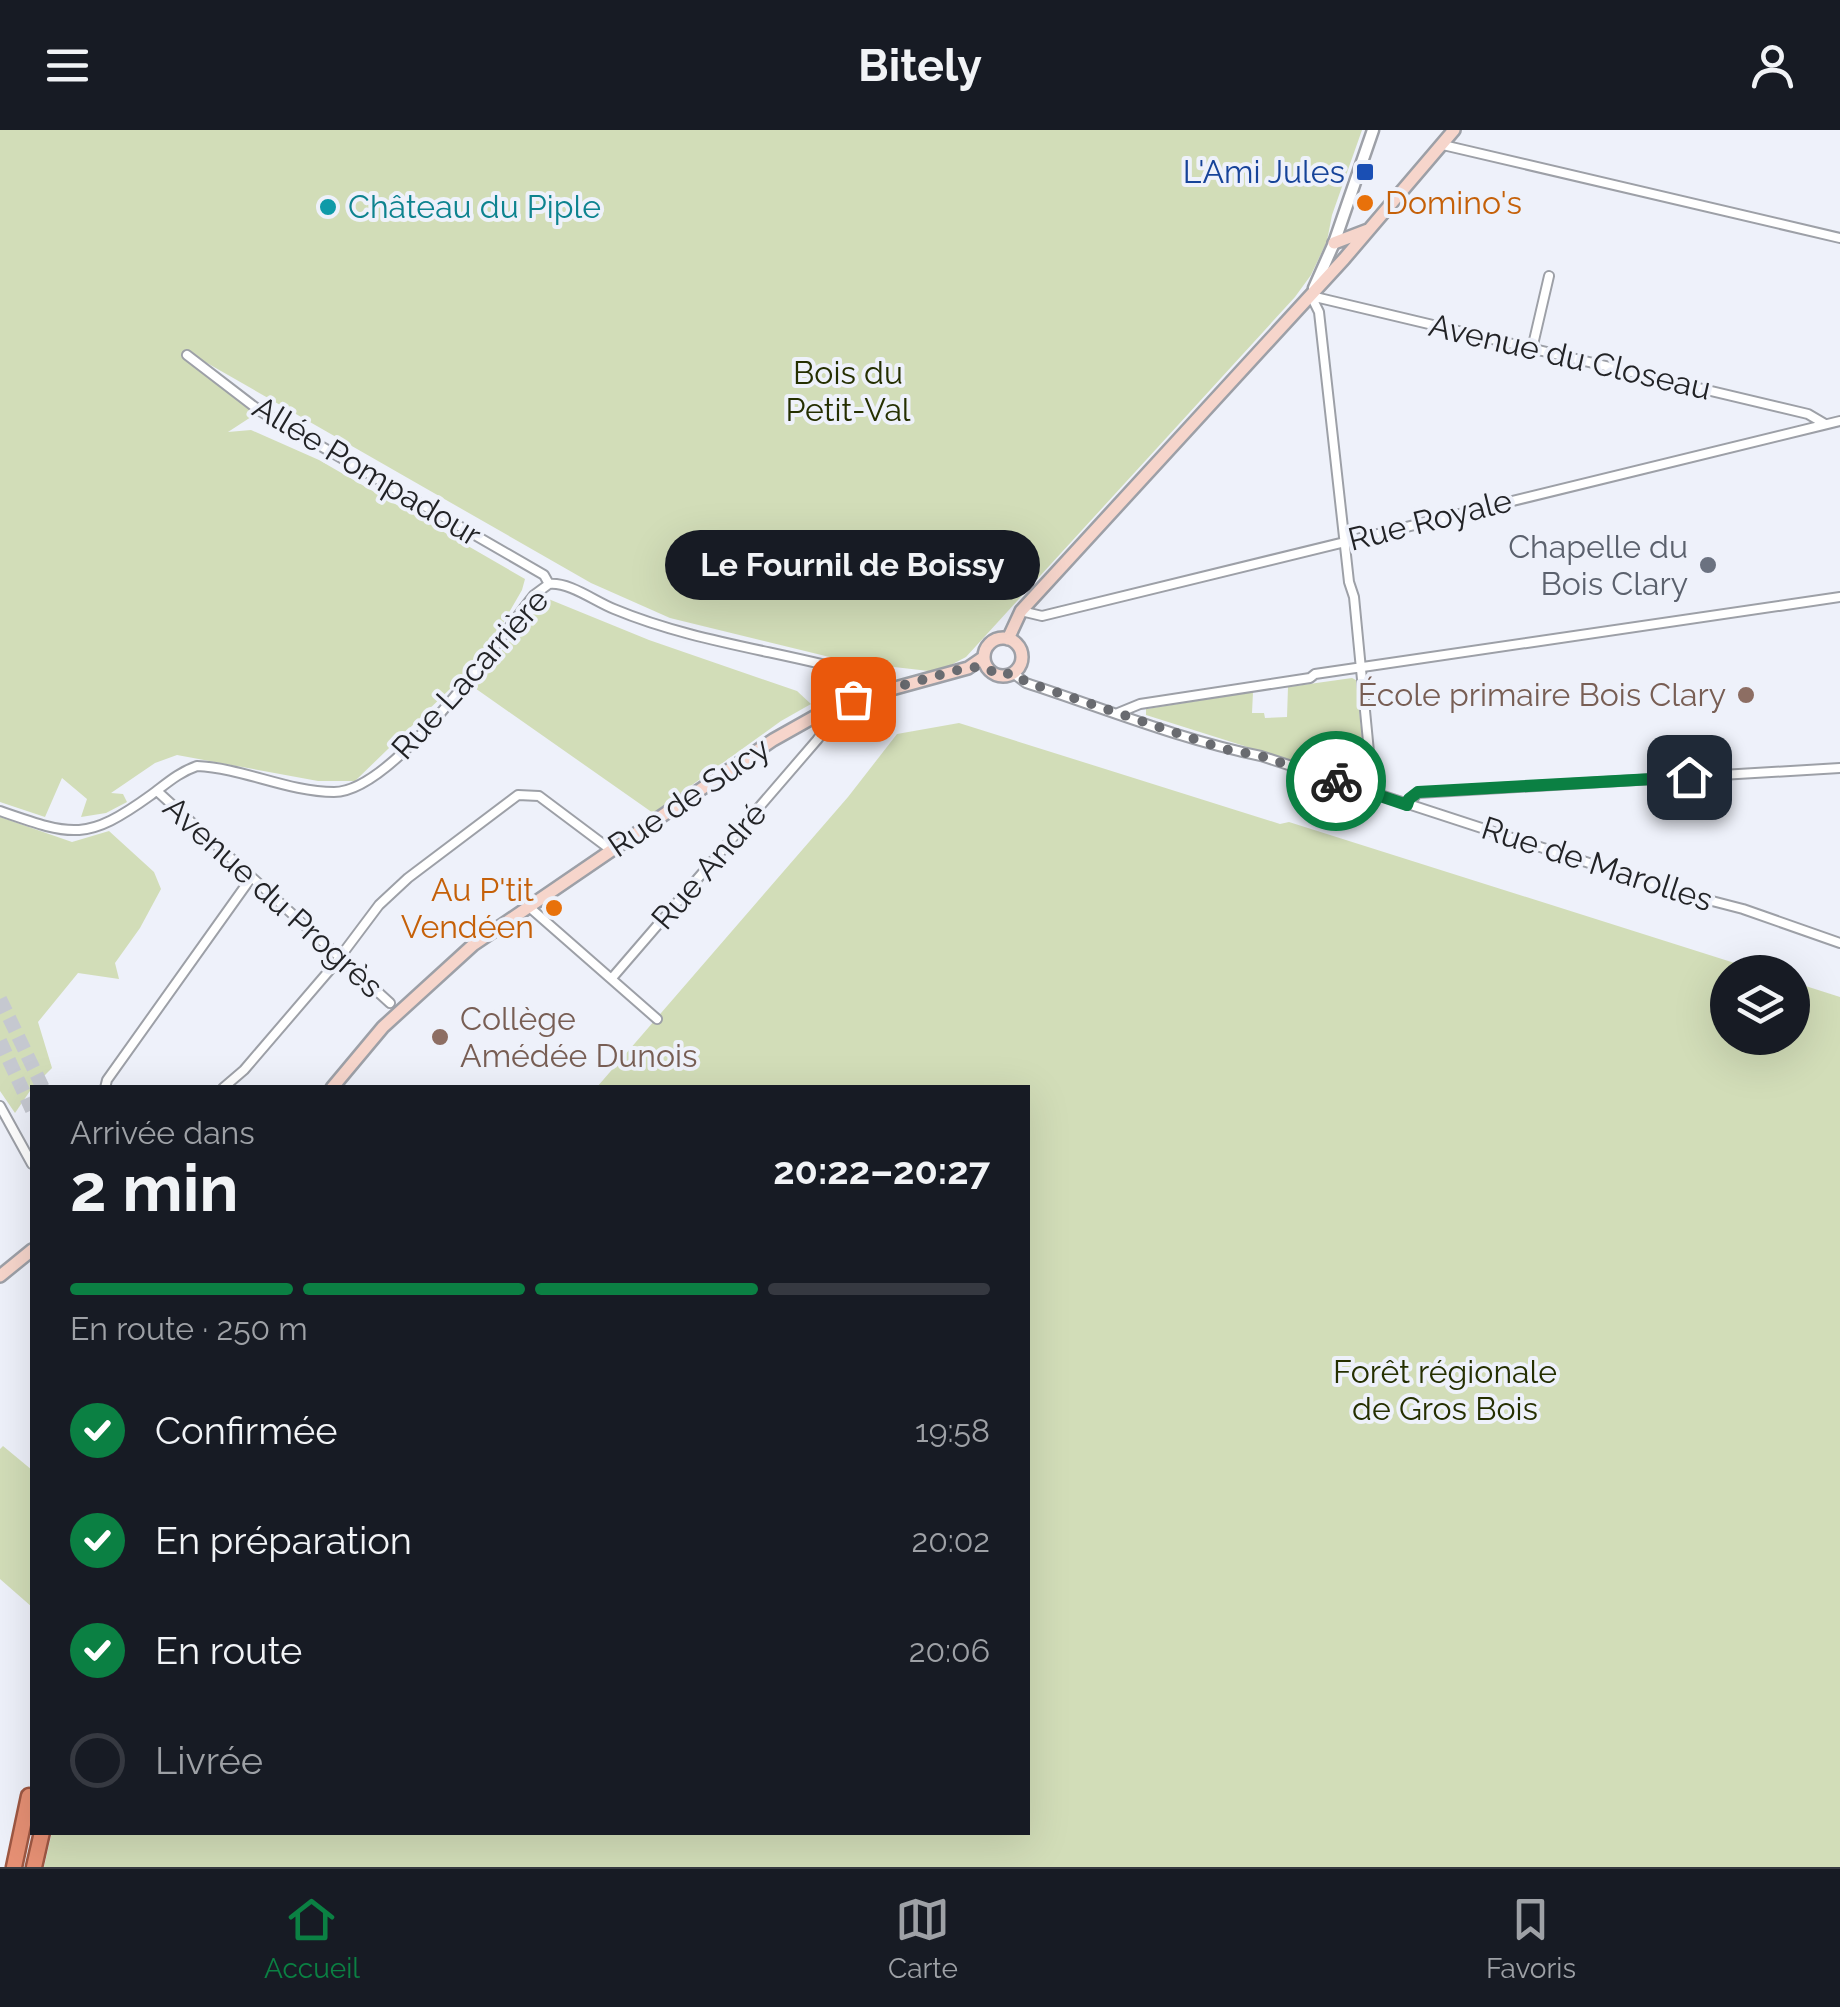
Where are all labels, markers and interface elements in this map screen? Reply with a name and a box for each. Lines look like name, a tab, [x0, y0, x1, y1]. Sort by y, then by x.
icon: menu	[40, 38, 95, 93]
icon: person	[1745, 38, 1800, 93]
text: Bitely	[858, 39, 982, 92]
place label: L'Ami Jules	[1183, 153, 1345, 190]
marker: L'Ami Jules	[1354, 161, 1376, 183]
place label: Domino's	[1385, 184, 1522, 221]
place label: Château du Piple	[348, 188, 601, 225]
marker: Domino's	[1354, 192, 1376, 214]
marker: Château du Piple	[317, 196, 339, 218]
street label: Avenue du Closeau	[1426, 306, 1715, 407]
park label: Bois du Petit-Val	[785, 354, 911, 428]
street label: Allée Pompadour	[247, 388, 488, 553]
street label: Rue Royale	[1344, 481, 1515, 558]
place label: Chapelle du Bois Clary	[1508, 528, 1688, 602]
callout: Le Fournil de Boissy	[666, 529, 1040, 599]
text: Le Fournil de Boissy	[700, 546, 1005, 583]
marker: Chapelle du Bois Clary	[1697, 554, 1719, 576]
street label: Rue Lacarrière	[384, 581, 555, 766]
pin	[811, 657, 896, 742]
icon: bag	[826, 672, 881, 727]
place label: École primaire Bois Clary	[1358, 676, 1726, 713]
marker: École primaire Bois Clary	[1735, 684, 1757, 706]
street label: Rue de Sucy	[601, 729, 776, 864]
courier	[1286, 731, 1386, 831]
pin	[1647, 735, 1732, 820]
icon: home	[1662, 750, 1717, 805]
icon: bike	[1309, 754, 1364, 809]
street label: Avenue du Progrès	[156, 789, 390, 1005]
street label: Rue André	[644, 795, 774, 936]
street label: Rue de Marolles	[1477, 809, 1717, 918]
place label: Au P'tit Vendéen	[401, 871, 534, 945]
marker: Au P'tit Vendéen	[543, 897, 565, 919]
map controls	[1710, 955, 1810, 1055]
button: layers	[1710, 955, 1810, 1055]
place label: Collège Amédée Dunois	[460, 1000, 697, 1074]
marker: Collège Amédée Dunois	[429, 1026, 451, 1048]
text: Arrivée dans	[70, 1114, 255, 1151]
text: 20:22–20:27	[773, 1148, 990, 1193]
text: 2 min	[70, 1150, 239, 1226]
text: En route · 250 m	[70, 1310, 308, 1347]
park label: Forêt régionale de Gros Bois	[1333, 1353, 1557, 1427]
icon: check	[70, 1403, 125, 1458]
text: Confirmée	[155, 1408, 338, 1453]
text: 19:58	[915, 1412, 990, 1449]
icon: check	[70, 1513, 125, 1568]
text: En préparation	[155, 1518, 412, 1563]
text: 20:02	[911, 1522, 990, 1559]
icon: check	[70, 1623, 125, 1678]
text: En route	[155, 1628, 302, 1673]
text: 20:06	[909, 1632, 990, 1669]
text: Livrée	[155, 1738, 263, 1783]
tab: Accueil	[264, 1892, 360, 1985]
tab: Carte	[888, 1892, 958, 1985]
tab: Favoris	[1486, 1892, 1576, 1985]

